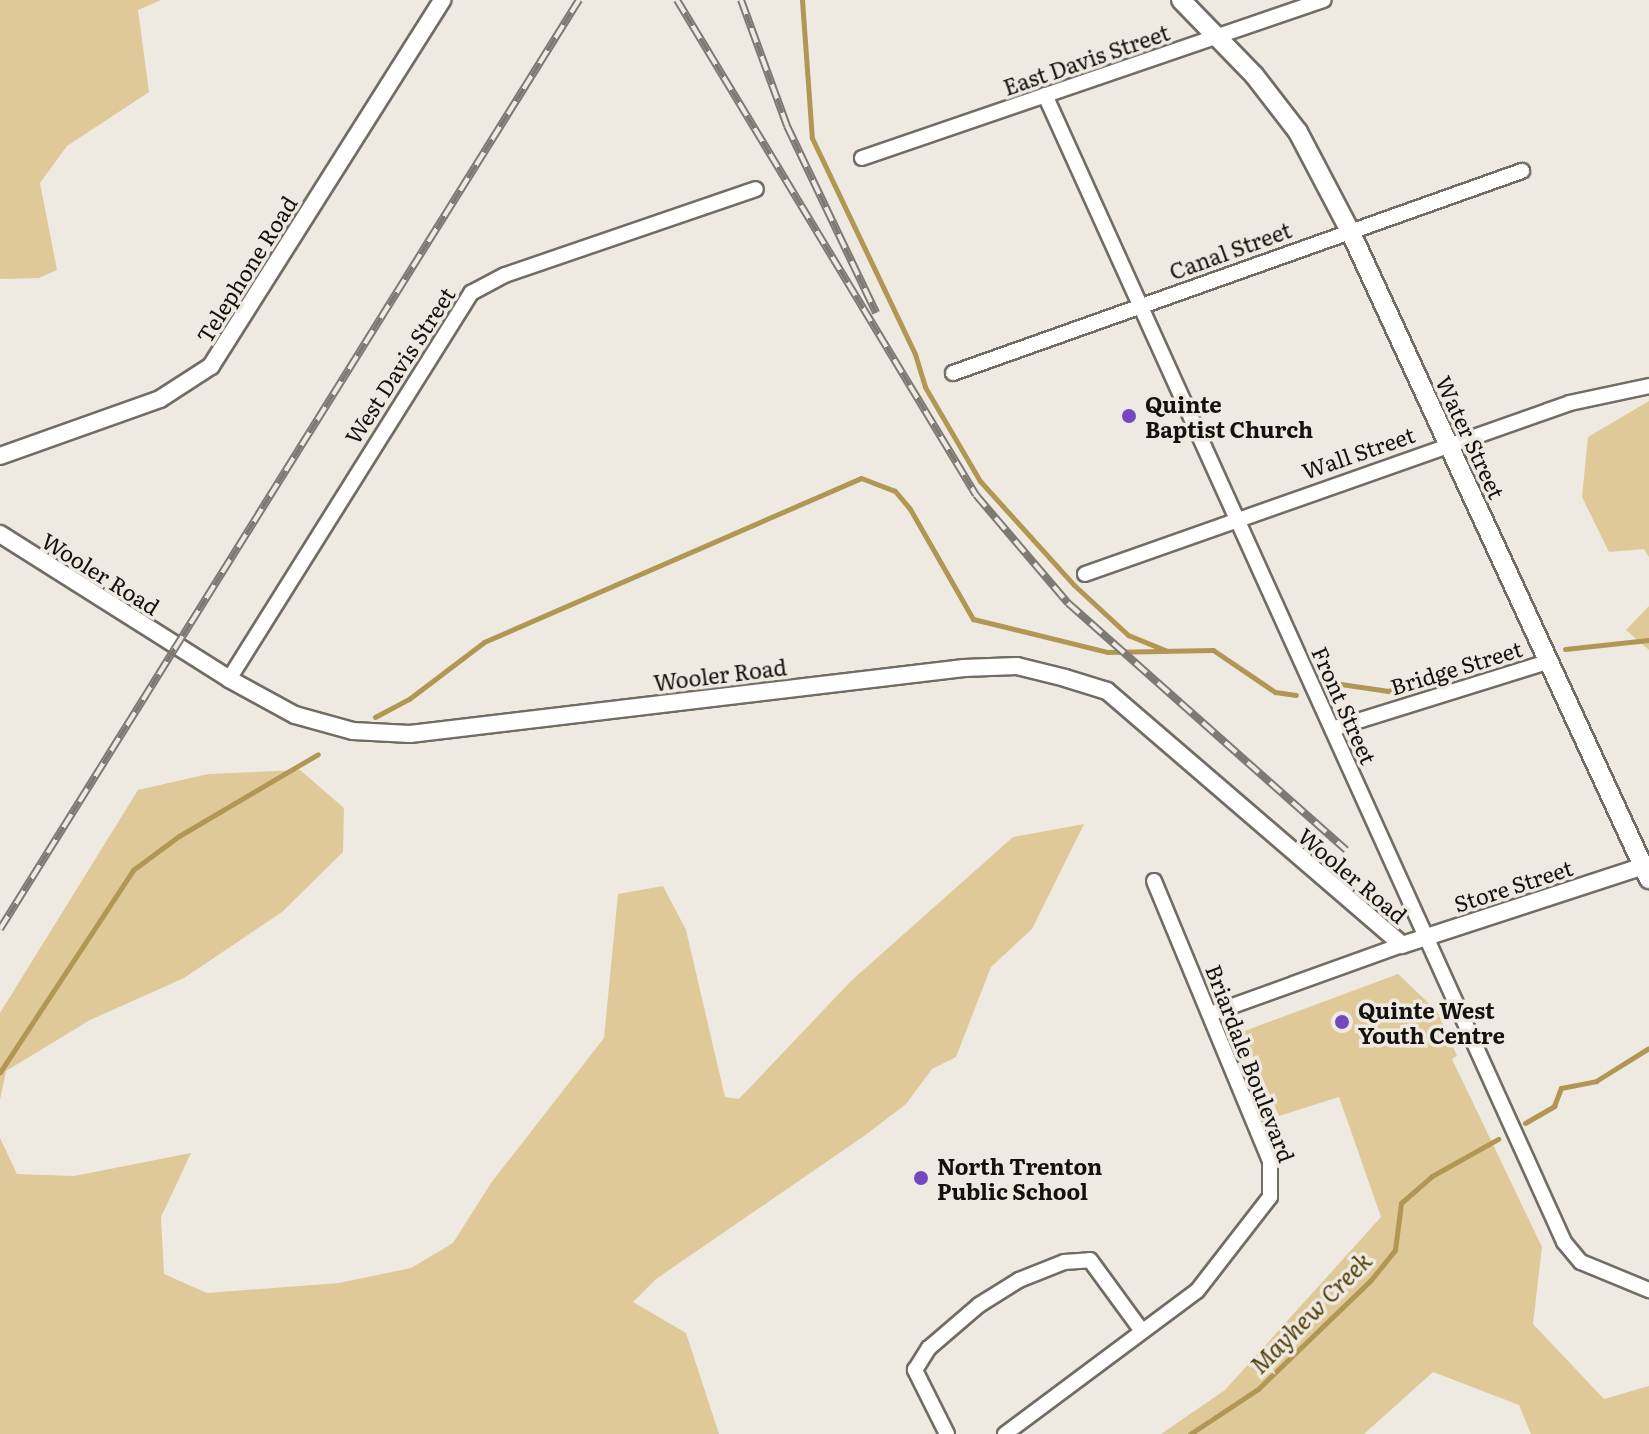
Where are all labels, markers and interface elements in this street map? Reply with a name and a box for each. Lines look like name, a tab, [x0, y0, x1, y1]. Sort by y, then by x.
street label: East Davis Street	[999, 18, 1173, 100]
street label: Telephone Road	[190, 191, 302, 347]
street label: Canal Street	[1165, 216, 1295, 284]
street label: West Davis Street	[338, 282, 460, 448]
street label: Water Street	[1431, 371, 1511, 503]
place label: Quinte Baptist Church	[1145, 390, 1313, 442]
marker: Quinte Baptist Church	[1120, 407, 1138, 425]
street label: Wall Street	[1298, 420, 1418, 484]
street label: Wooler Road	[37, 526, 165, 620]
street label: Bridge Street	[1387, 634, 1525, 700]
street label: Front Street	[1307, 642, 1383, 768]
street label: Wooler Road	[652, 653, 788, 695]
street label: Wooler Road	[1293, 822, 1413, 928]
street label: Store Street	[1450, 853, 1576, 917]
street label: Briardale Boulevard	[1201, 960, 1301, 1166]
place label: Quinte West Youth Centre	[1358, 996, 1505, 1048]
marker: Quinte West Youth Centre	[1333, 1013, 1351, 1031]
place label: North Trenton Public School	[937, 1152, 1102, 1204]
marker: North Trenton Public School	[912, 1169, 930, 1187]
water label: Mayhew Creek	[1243, 1245, 1377, 1379]

